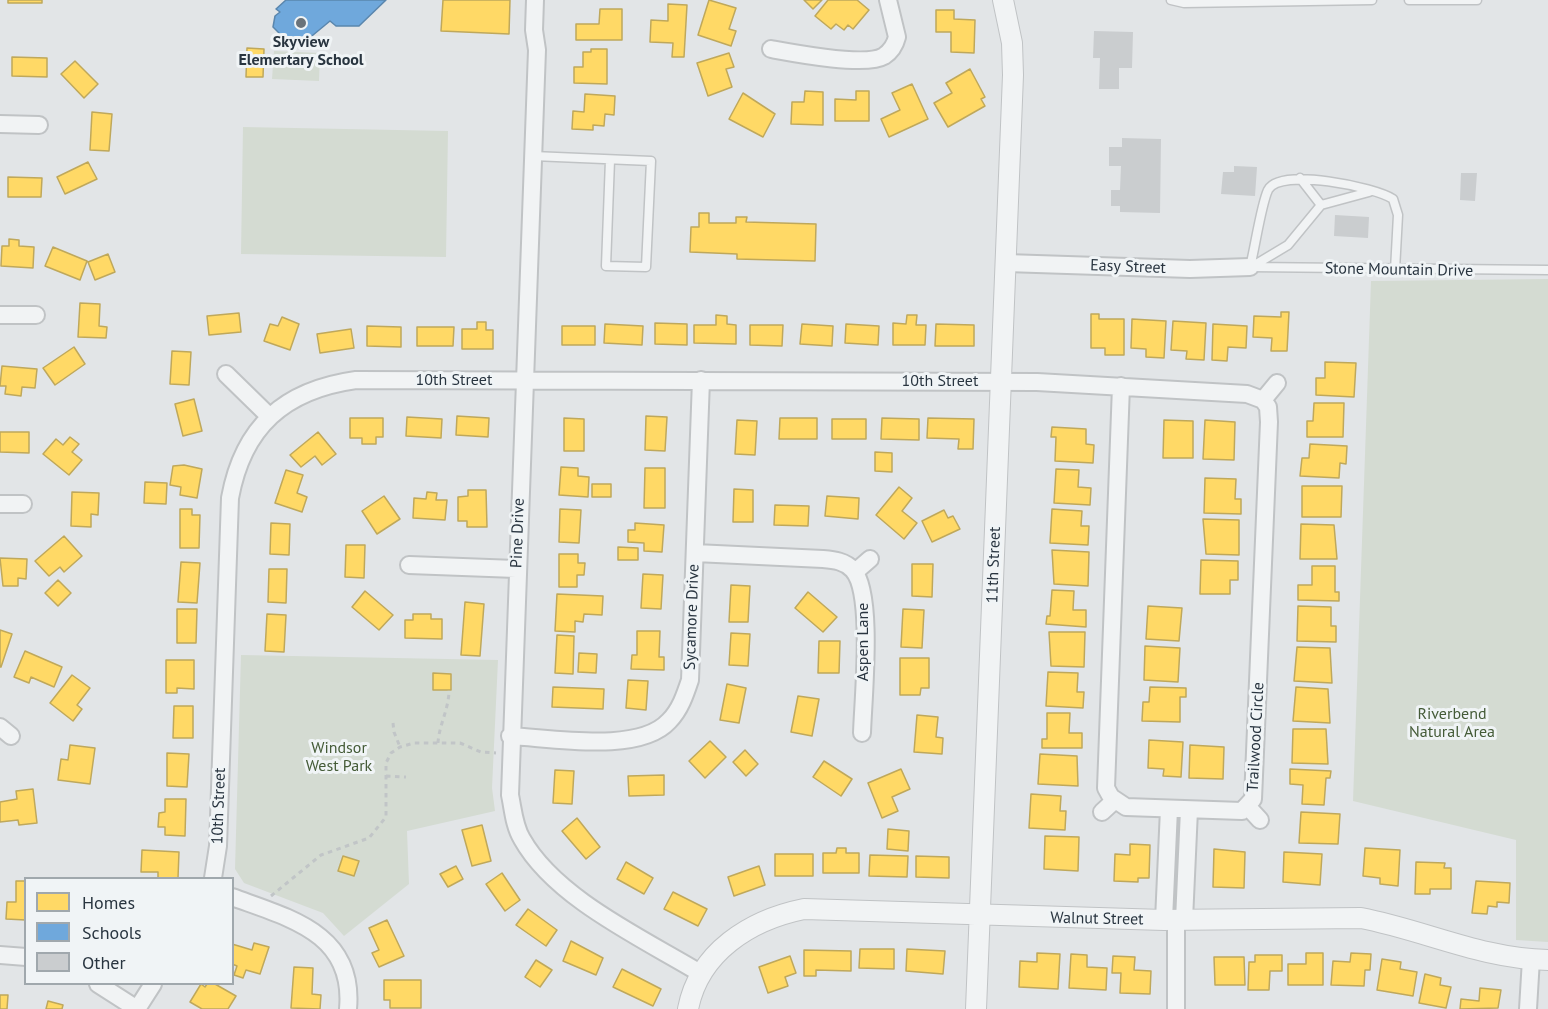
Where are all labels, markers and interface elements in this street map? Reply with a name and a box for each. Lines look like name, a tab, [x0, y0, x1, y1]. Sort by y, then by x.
marker: Skyview Elemertary School	[294, 16, 308, 30]
place label: Skyview Elemertary School	[238, 32, 364, 70]
street label: Easy Street	[1090, 256, 1166, 278]
street label: Stone Mountain Drive	[1325, 259, 1473, 281]
street label: 10th Street	[416, 370, 492, 390]
street label: 10th Street	[902, 371, 978, 391]
street label: Pine Drive	[507, 498, 529, 568]
street label: 11th Street	[983, 526, 1005, 604]
street label: Sycamore Drive	[681, 564, 703, 670]
street label: Aspen Lane	[853, 603, 873, 681]
street label: Trailwood Circle	[1244, 682, 1268, 792]
park label: Riverbend Natural Area	[1409, 704, 1495, 742]
park label: Windsor West Park	[306, 738, 372, 776]
street label: 10th Street	[208, 767, 230, 845]
legend	[24, 877, 234, 985]
text: Homes	[82, 891, 135, 914]
street label: Walnut Street	[1050, 909, 1144, 929]
text: Schools	[82, 921, 142, 944]
text: Other	[82, 951, 126, 974]

